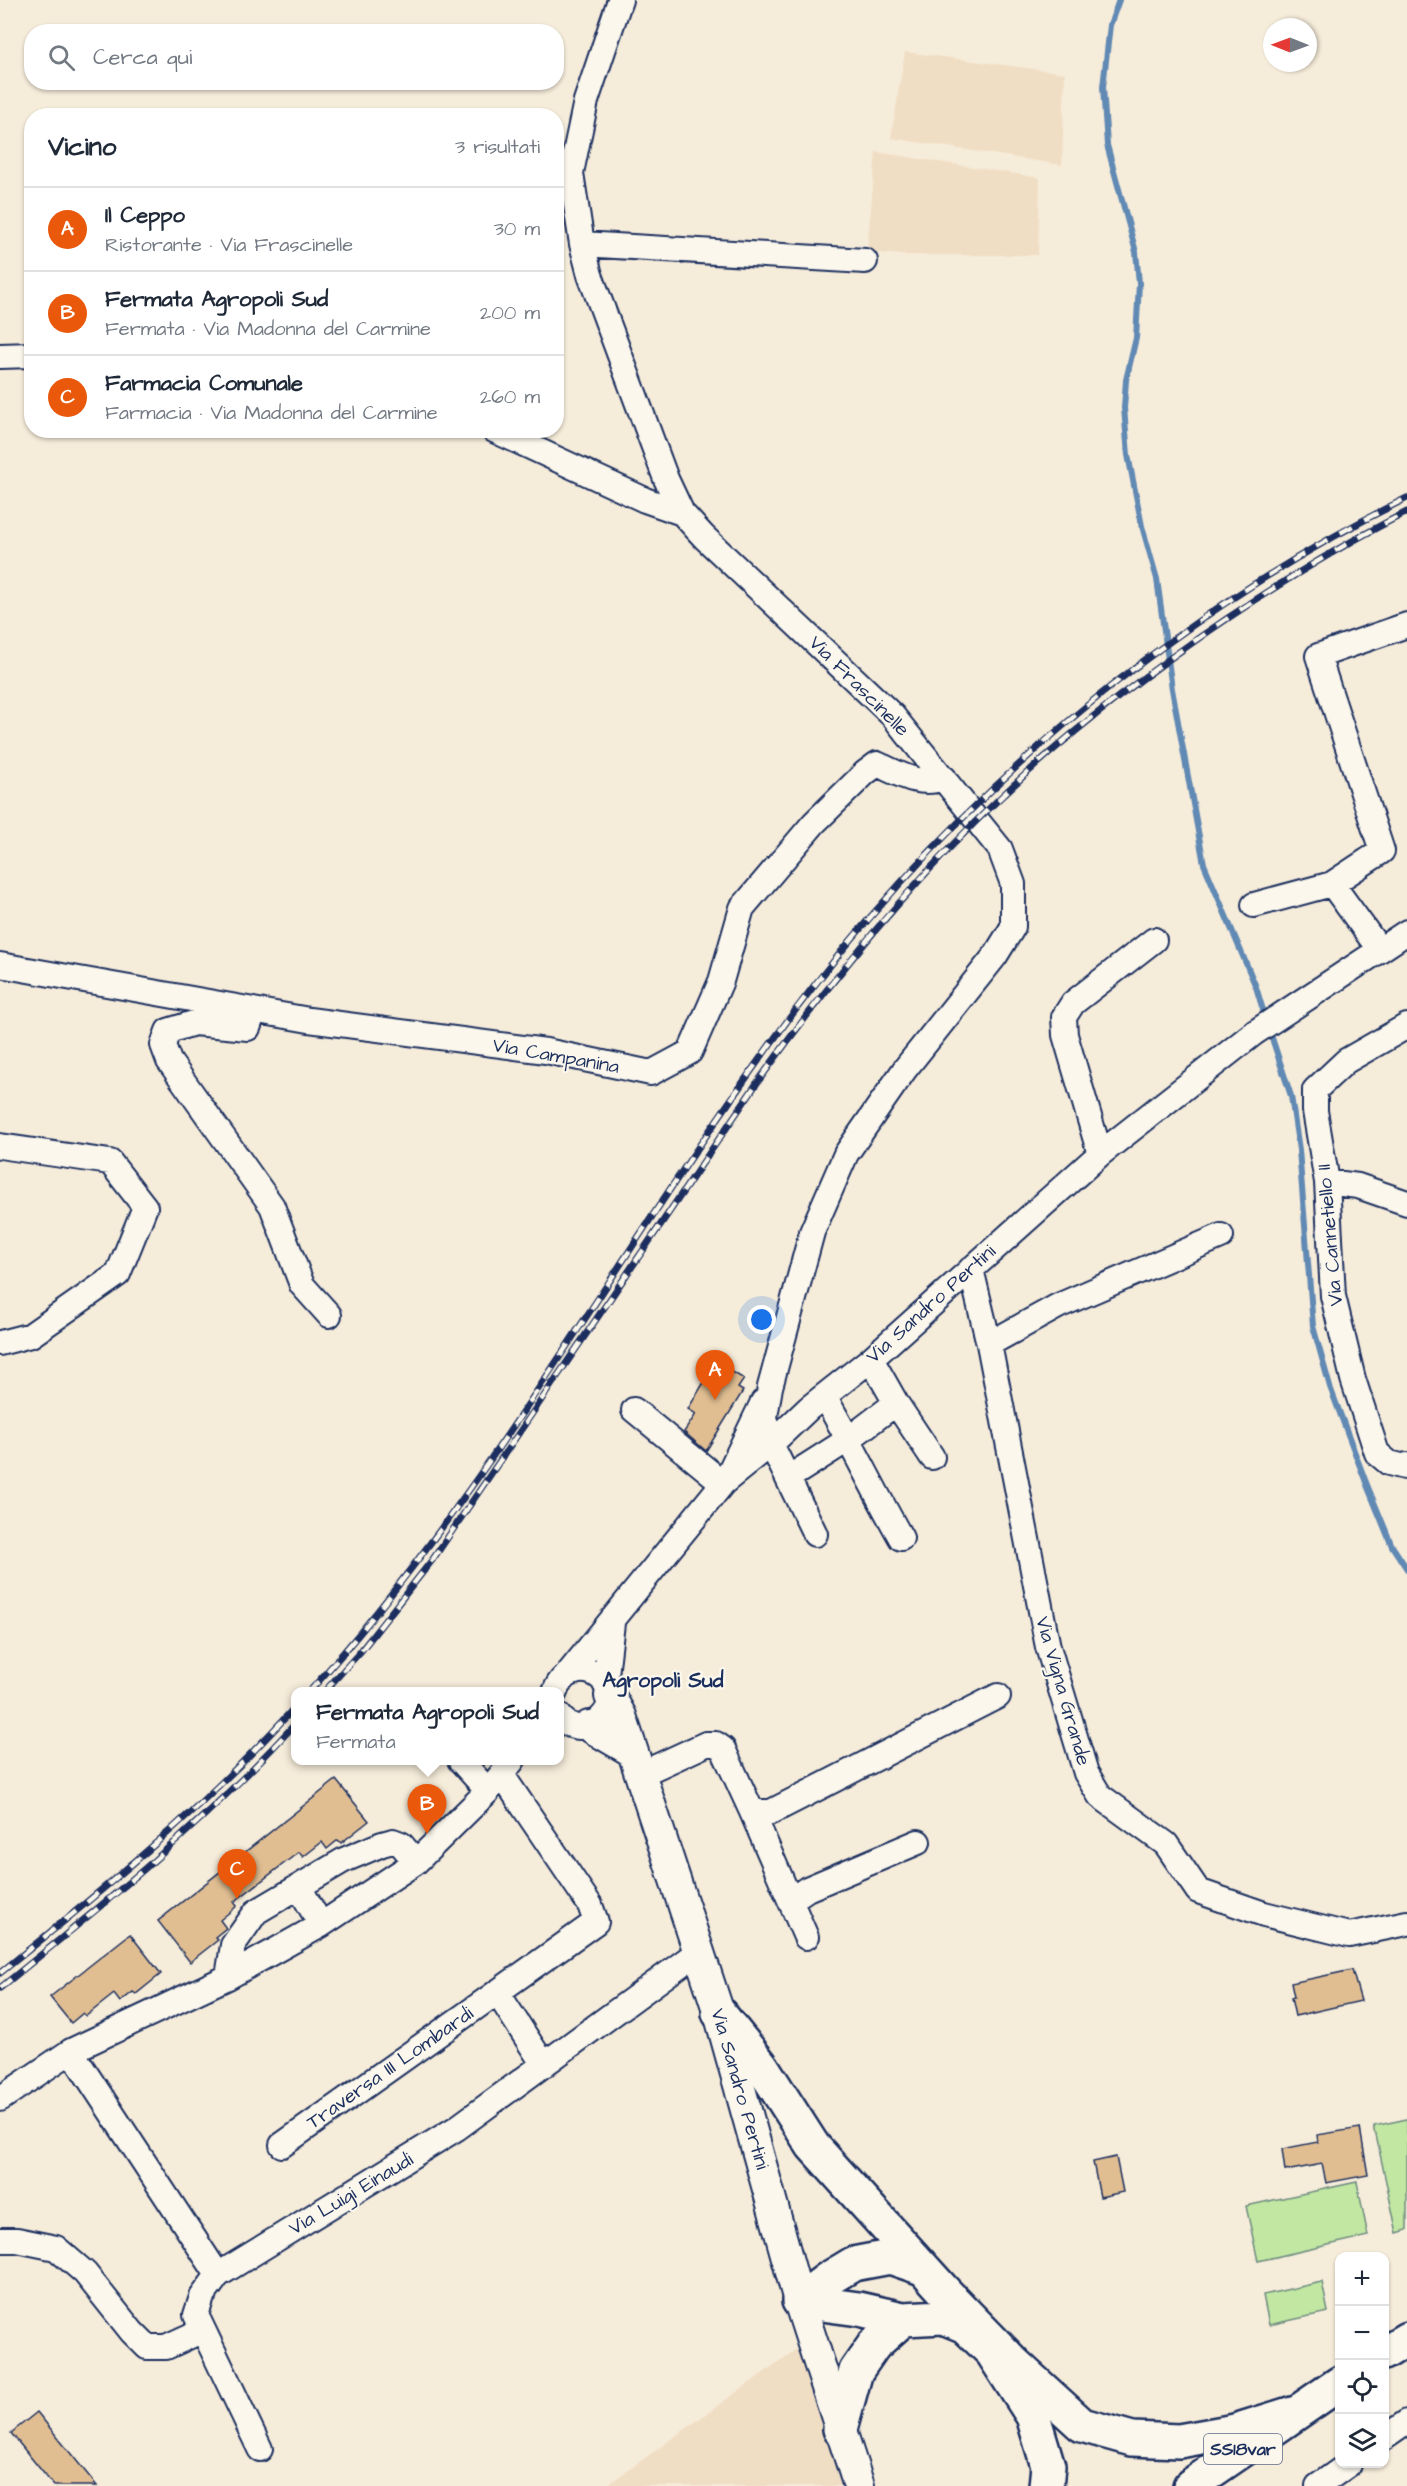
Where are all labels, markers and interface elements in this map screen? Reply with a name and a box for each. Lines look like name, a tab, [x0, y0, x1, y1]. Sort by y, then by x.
north arrow	[1263, 18, 1317, 72]
search box	[24, 24, 564, 90]
icon: search	[45, 41, 78, 74]
text: Cerca qui	[93, 42, 192, 73]
text: Vicino	[48, 129, 116, 165]
text: 3 risultati	[455, 133, 540, 161]
text: Il Ceppo	[105, 200, 185, 231]
text: A	[61, 215, 74, 243]
text: 30 m	[494, 215, 540, 243]
text: Ristorante · Via Frascinelle	[105, 231, 353, 259]
text: Fermata Agropoli Sud	[105, 284, 328, 315]
text: B	[60, 299, 75, 327]
text: 200 m	[480, 299, 540, 327]
text: Fermata · Via Madonna del Carmine	[105, 315, 431, 343]
text: Farmacia Comunale	[105, 368, 303, 399]
text: C	[60, 383, 75, 411]
text: 260 m	[480, 383, 540, 411]
text: Farmacia · Via Madonna del Carmine	[105, 399, 438, 427]
street label: Via Frascinelle	[802, 629, 916, 743]
street label: Via Campanina	[490, 1031, 622, 1081]
street label: Via Cannetiello II	[1310, 1163, 1350, 1307]
street label: Via Sandro Pertini	[860, 1238, 1002, 1370]
your location	[747, 1305, 776, 1334]
pin: A	[696, 1350, 734, 1400]
street label: Via Vigna Grande	[1027, 1613, 1098, 1769]
district label: Agropoli Sud	[603, 1666, 724, 1697]
popup	[291, 1687, 564, 1765]
text: Fermata Agropoli Sud	[316, 1697, 539, 1728]
text: Fermata	[316, 1728, 396, 1756]
pin: B	[408, 1784, 446, 1834]
pin: C	[218, 1850, 256, 1899]
street label: Traversa III Lombardi	[301, 2000, 479, 2136]
street label: Via Sandro Pertini	[704, 2005, 776, 2173]
street label: Via Luigi Einaudi	[284, 2146, 419, 2243]
map controls	[1335, 2252, 1389, 2468]
button: +	[1335, 2252, 1389, 2306]
button: −	[1335, 2306, 1389, 2360]
button: locate	[1335, 2360, 1389, 2414]
button: layers	[1335, 2414, 1389, 2468]
road number: SS18var	[1204, 2434, 1282, 2464]

